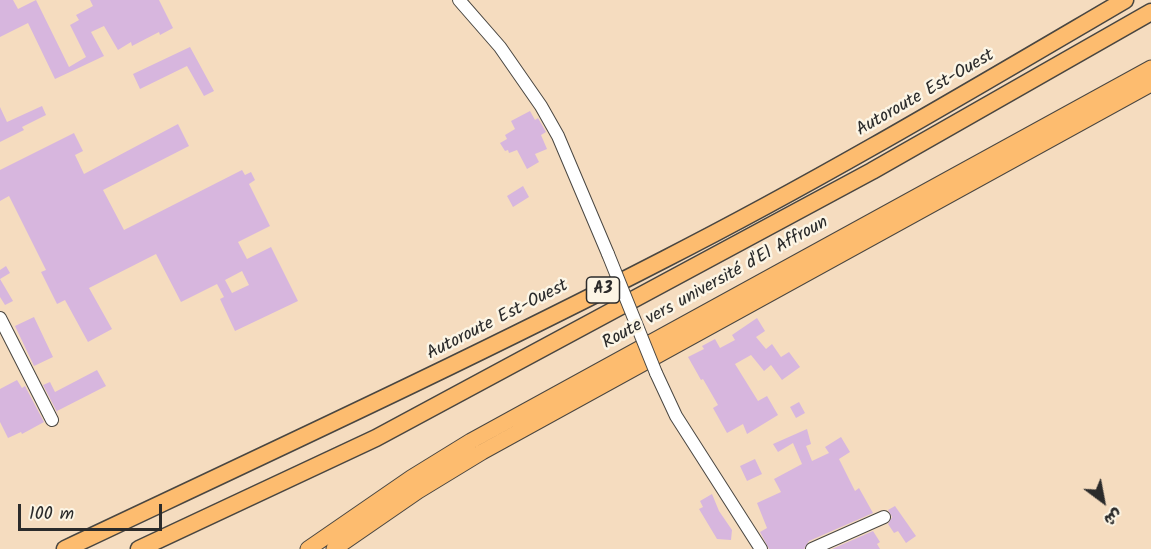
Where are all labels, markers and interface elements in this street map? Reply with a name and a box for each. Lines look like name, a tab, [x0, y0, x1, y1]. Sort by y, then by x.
street label: Autoroute Est-Ouest	[853, 46, 999, 142]
street label: Route vers université d'El Affroun	[599, 213, 833, 355]
street label: Autoroute Est-Ouest	[424, 276, 572, 366]
road number: A3	[586, 277, 620, 303]
north arrow	[1073, 471, 1133, 531]
scale bar	[21, 492, 165, 530]
text: 100 m	[29, 500, 74, 529]
text: ش	[1099, 501, 1127, 532]

